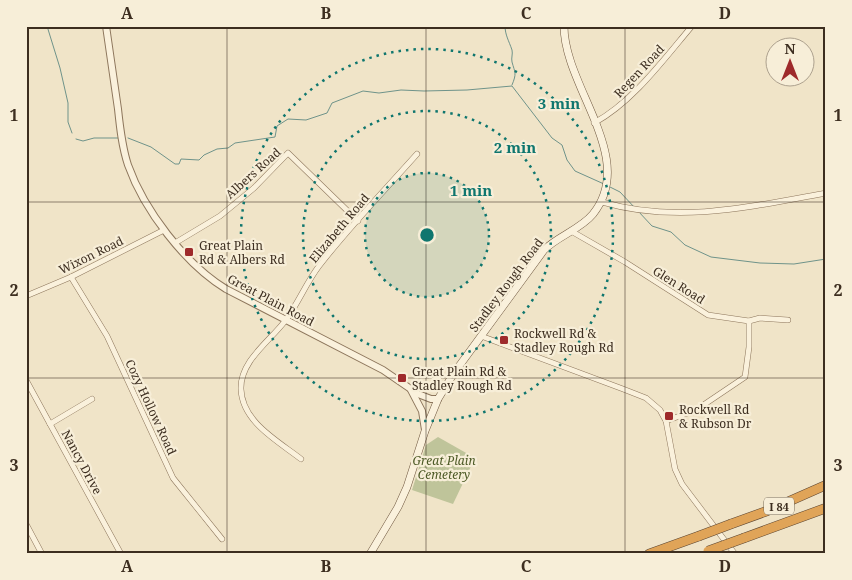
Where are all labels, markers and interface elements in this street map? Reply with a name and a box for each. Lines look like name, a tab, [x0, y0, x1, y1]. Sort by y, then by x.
text: A	[121, 2, 134, 24]
text: B	[321, 2, 332, 24]
text: C	[521, 2, 532, 24]
text: D	[719, 2, 731, 24]
north arrow	[764, 38, 814, 88]
text: N	[784, 39, 796, 58]
street label: Regen Road	[610, 40, 668, 101]
text: 3 min	[538, 93, 580, 113]
text: 1	[9, 104, 19, 126]
text: 1	[833, 104, 843, 126]
text: 2 min	[494, 137, 536, 157]
street label: Albers Road	[222, 143, 285, 202]
text: 1 min	[450, 180, 492, 200]
street label: Elizabeth Road	[305, 189, 373, 266]
centre of rings	[418, 226, 436, 244]
street label: Wixon Road	[56, 232, 127, 278]
street label: Stadley Rough Road	[465, 234, 547, 335]
place label: Great Plain Rd & Albers Rd	[199, 237, 285, 268]
marker: Great Plain Rd & Albers Rd	[183, 246, 195, 258]
street label: Glen Road	[650, 262, 709, 308]
street label: Great Plain Road	[225, 270, 318, 330]
text: 2	[9, 279, 19, 301]
text: 2	[833, 279, 843, 301]
place label: Rockwell Rd & Stadley Rough Rd	[514, 325, 614, 356]
marker: Rockwell Rd & Stadley Rough Rd	[498, 334, 510, 346]
street label: Cozy Hollow Road	[121, 356, 181, 458]
place label: Great Plain Rd & Stadley Rough Rd	[412, 363, 512, 394]
marker: Great Plain Rd & Stadley Rough Rd	[396, 372, 408, 384]
place label: Rockwell Rd & Rubson Dr	[679, 401, 752, 432]
marker: Rockwell Rd & Rubson Dr	[663, 410, 675, 422]
street label: Nancy Drive	[58, 427, 106, 497]
park label: Great Plain Cemetery	[412, 452, 476, 483]
text: 3	[9, 454, 19, 476]
text: 3	[833, 454, 843, 476]
road number: I 84	[764, 498, 794, 514]
text: A	[121, 555, 134, 577]
text: B	[321, 555, 332, 577]
text: C	[521, 555, 532, 577]
text: D	[719, 555, 731, 577]

